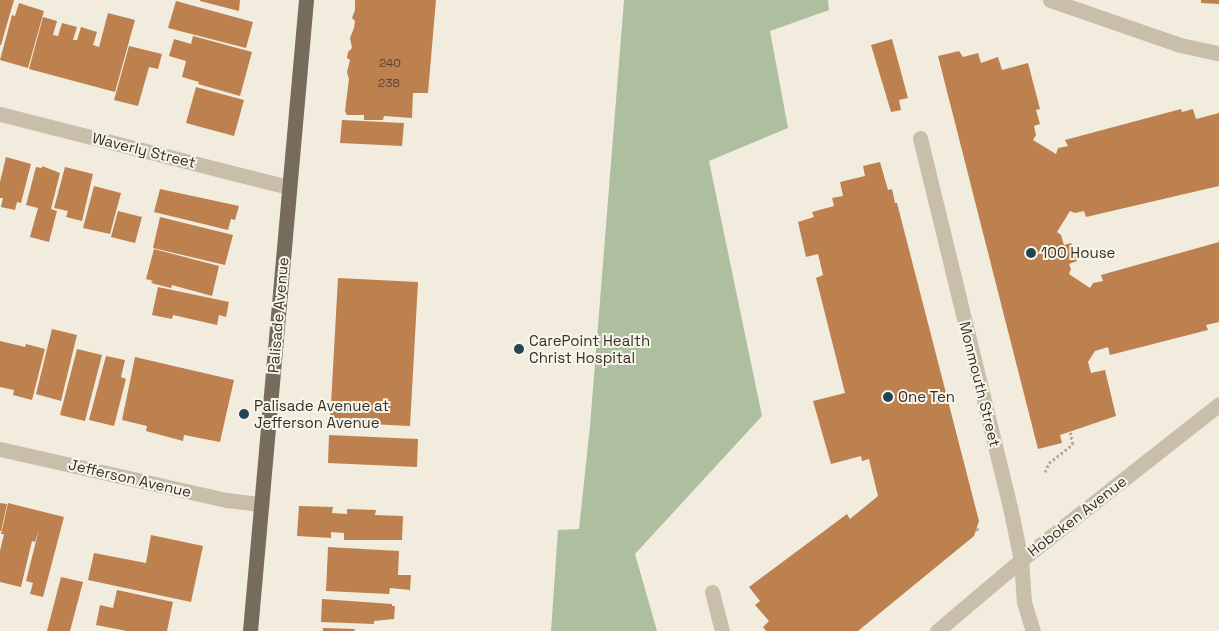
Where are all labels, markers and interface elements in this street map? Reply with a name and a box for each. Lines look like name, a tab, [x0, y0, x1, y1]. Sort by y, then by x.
house number: 240	[379, 57, 401, 71]
house number: 238	[378, 77, 400, 91]
street label: Waverly Street	[90, 128, 198, 172]
place label: 100 House	[1041, 244, 1115, 262]
marker: 100 House	[1025, 247, 1037, 259]
street label: Palisade Avenue	[264, 256, 292, 374]
street label: Monmouth Street	[956, 319, 1004, 449]
place label: CarePoint Health Christ Hospital	[529, 331, 650, 366]
marker: CarePoint Health Christ Hospital	[513, 343, 525, 355]
place label: One Ten	[898, 388, 955, 406]
marker: One Ten	[882, 391, 894, 403]
place label: Palisade Avenue at Jefferson Avenue	[254, 396, 389, 431]
marker: Palisade Avenue at Jefferson Avenue	[238, 408, 250, 420]
street label: Jefferson Avenue	[67, 455, 193, 501]
street label: Hoboken Avenue	[1024, 472, 1130, 560]

